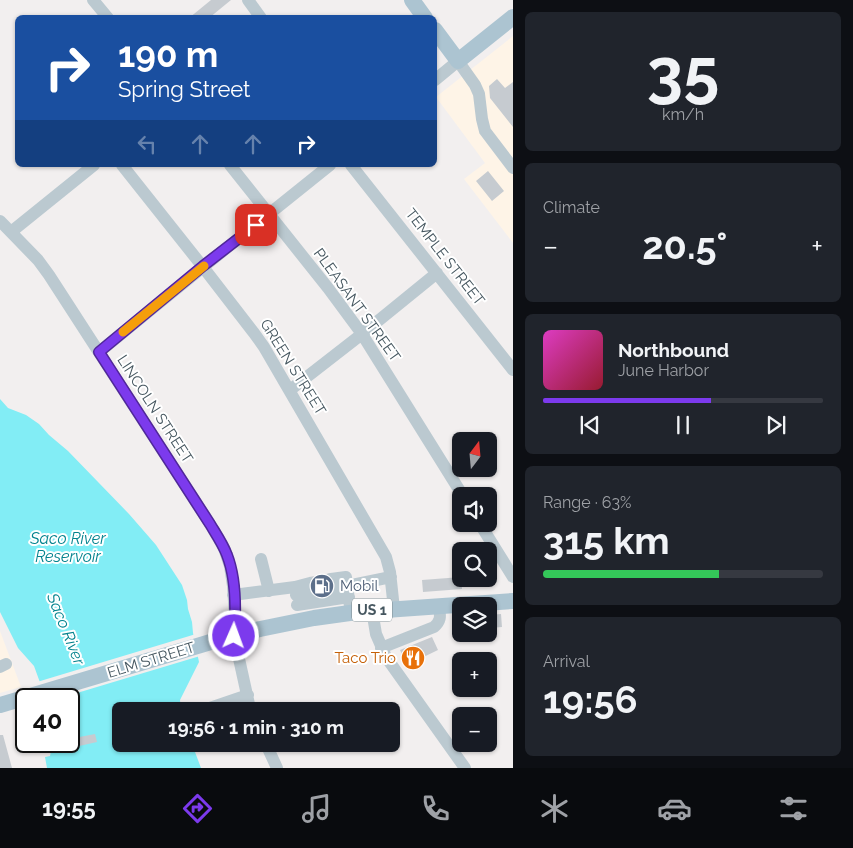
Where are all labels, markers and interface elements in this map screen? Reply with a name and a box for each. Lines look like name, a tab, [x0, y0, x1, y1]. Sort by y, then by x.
text: 190 m	[118, 34, 218, 75]
text: 35	[647, 34, 719, 110]
icon: right	[35, 35, 100, 100]
text: Spring Street	[118, 76, 250, 102]
text: km/h	[662, 105, 704, 124]
icon: left	[133, 130, 161, 158]
icon: ahead	[186, 130, 214, 158]
icon: ahead	[239, 130, 267, 158]
icon: right	[292, 130, 320, 158]
text: Climate	[543, 198, 600, 217]
pin	[235, 204, 277, 246]
street label: TEMPLE STREET	[402, 205, 488, 309]
icon: arrive	[242, 211, 270, 239]
text: 20.5°	[642, 223, 727, 268]
text: −	[543, 230, 558, 263]
text: +	[811, 230, 823, 263]
street label: PLEASANT STREET	[310, 245, 404, 365]
street label: GREEN STREET	[256, 316, 330, 418]
text: Northbound	[618, 339, 729, 361]
street label: LINCOLN STREET	[113, 352, 197, 466]
text: June Harbor	[618, 361, 709, 380]
icon: previous	[576, 411, 604, 439]
icon: pause	[669, 411, 697, 439]
icon: next	[762, 411, 790, 439]
north arrow	[452, 432, 498, 478]
map controls	[452, 432, 497, 752]
button: sound	[452, 487, 497, 532]
text: Range · 63%	[543, 493, 631, 512]
text: 315 km	[543, 518, 670, 563]
water label: Saco River Reservoir	[29, 529, 106, 566]
button: search	[452, 542, 497, 587]
fuel station icon: Mobil	[309, 573, 335, 599]
place label: Mobil	[340, 577, 379, 595]
water label: Saco River	[43, 589, 89, 668]
button: layers	[452, 597, 497, 642]
road number: US 1	[352, 598, 392, 622]
position arrow	[207, 609, 259, 661]
street label: ELM STREET	[105, 638, 197, 682]
restaurant icon: Taco Trio	[400, 645, 426, 671]
place label: Taco Trio	[335, 649, 396, 667]
button: +	[452, 652, 497, 697]
text: Arrival	[543, 652, 590, 671]
text: 19:56	[543, 677, 638, 722]
speed limit sign: 40	[15, 688, 80, 753]
button: −	[452, 707, 497, 752]
text: 19:56 · 1 min · 310 m	[168, 716, 344, 738]
icon: directions	[180, 791, 215, 826]
icon: music	[299, 791, 334, 826]
icon: phone	[418, 791, 453, 826]
icon: climate	[537, 791, 572, 826]
icon: car	[657, 791, 692, 826]
icon: filters	[776, 791, 811, 826]
text: 19:55	[42, 795, 96, 821]

